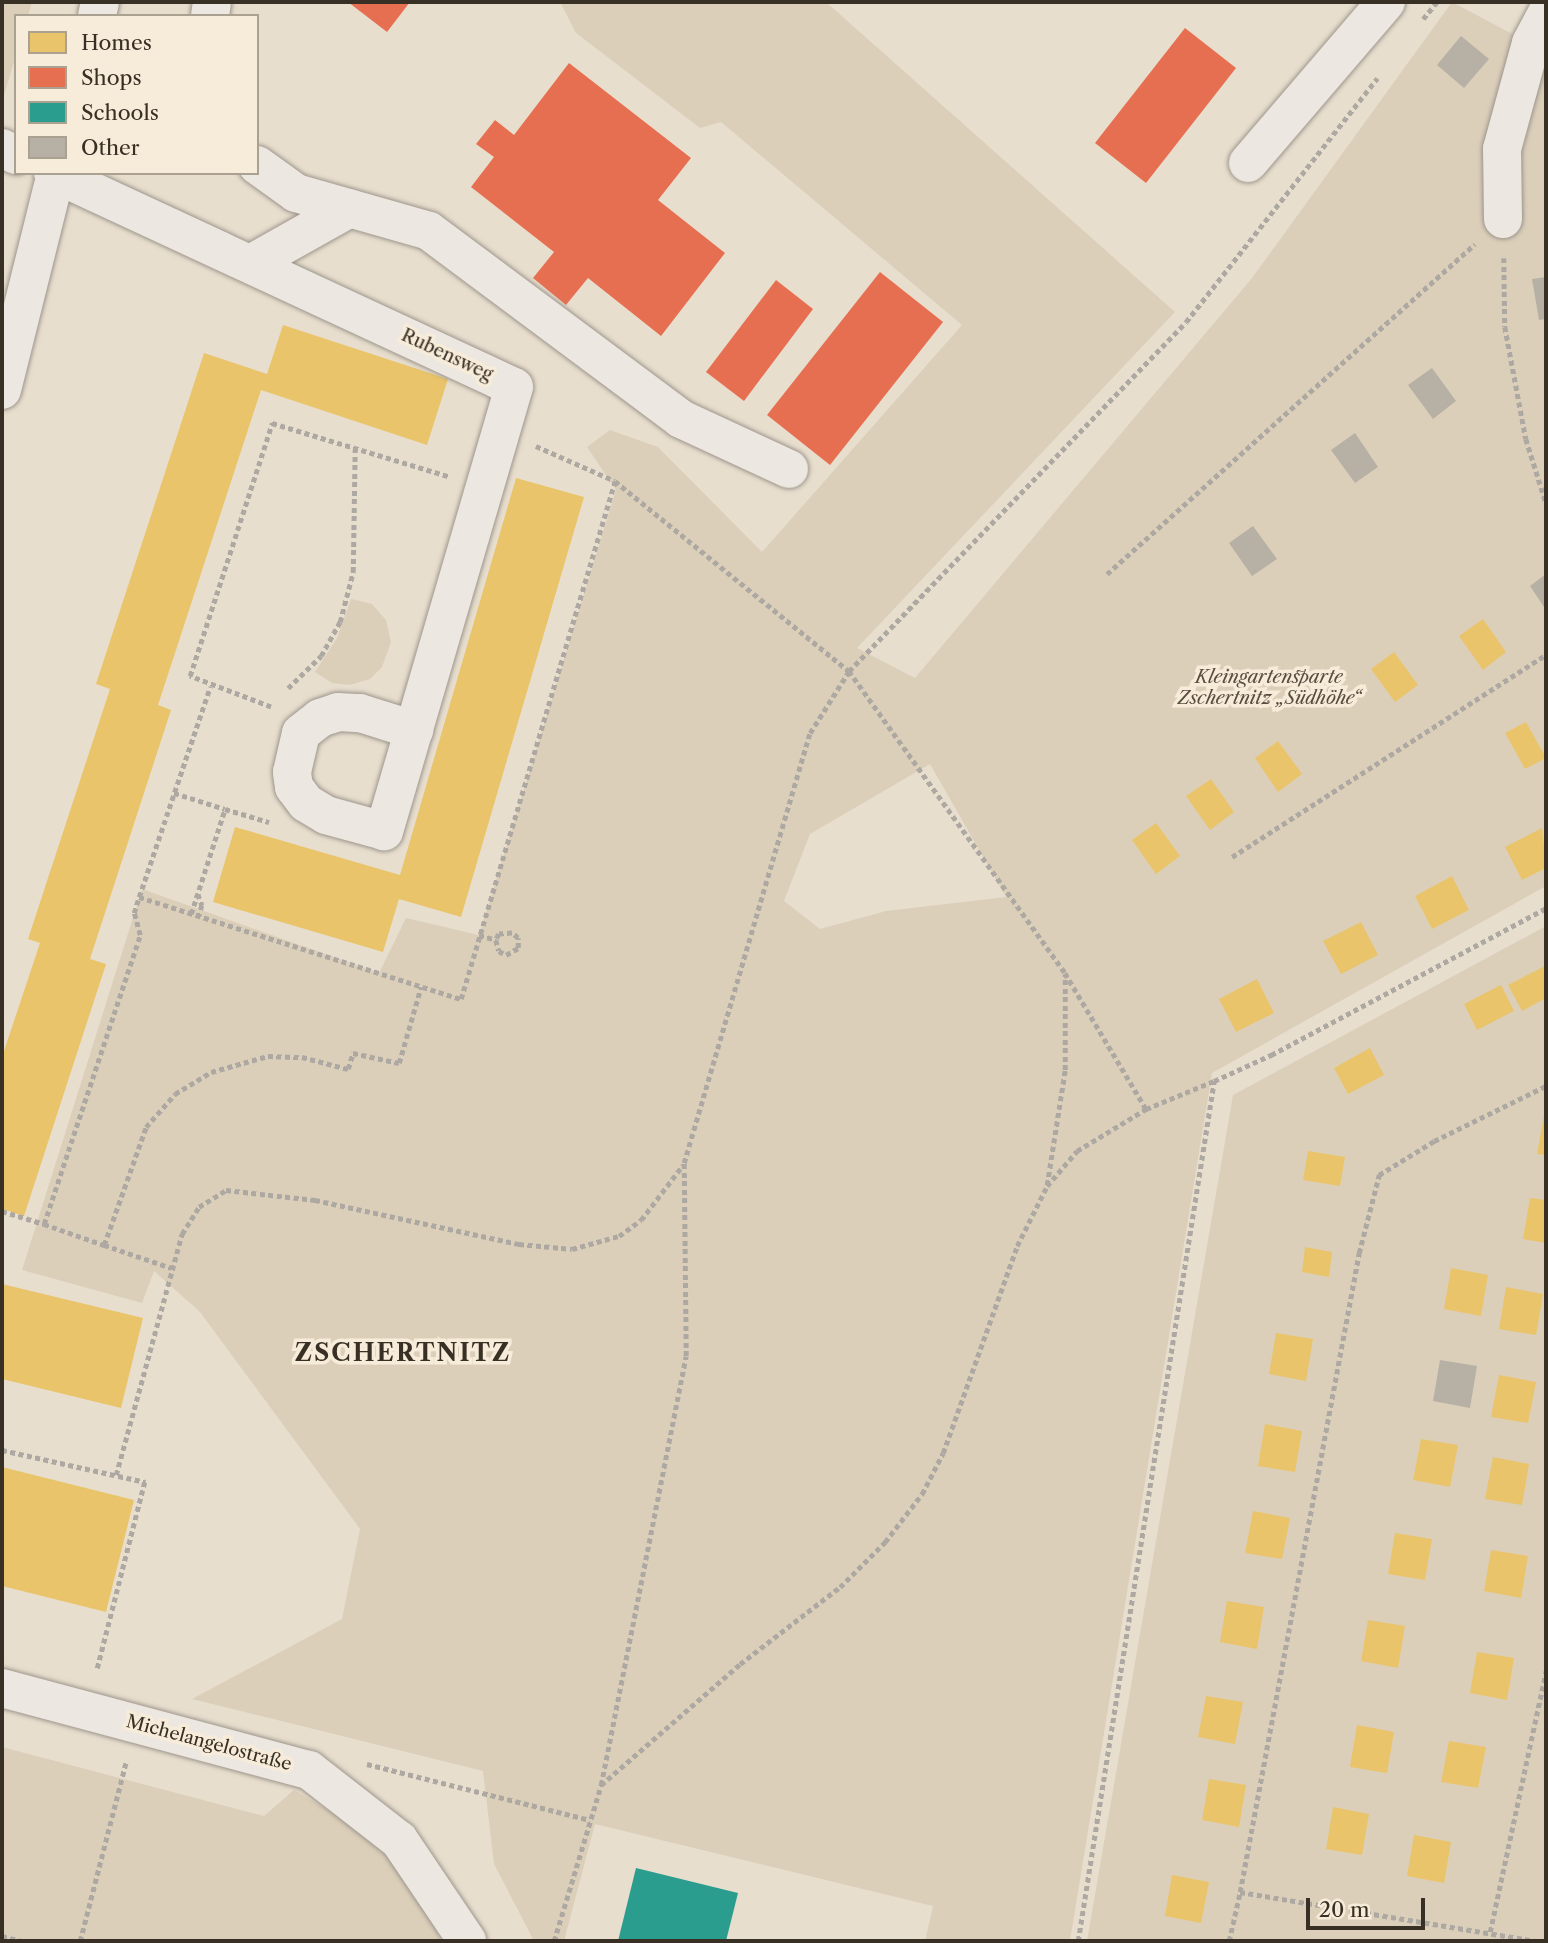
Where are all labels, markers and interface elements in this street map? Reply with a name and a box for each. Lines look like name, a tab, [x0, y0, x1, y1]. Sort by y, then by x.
legend	[14, 14, 259, 175]
text: Homes	[81, 30, 152, 55]
text: Shops	[81, 65, 142, 90]
text: Schools	[81, 100, 159, 125]
text: Other	[81, 135, 140, 160]
street label: Rubensweg	[398, 324, 496, 386]
park label: Kleingartensparte Zschertnitz „Südhöhe“	[1177, 667, 1361, 710]
district label: ZSCHERTNITZ	[296, 1339, 510, 1367]
street label: Michelangelostraße	[124, 1711, 294, 1775]
scale bar	[1310, 1884, 1429, 1928]
text: 20 m	[1319, 1897, 1370, 1922]

